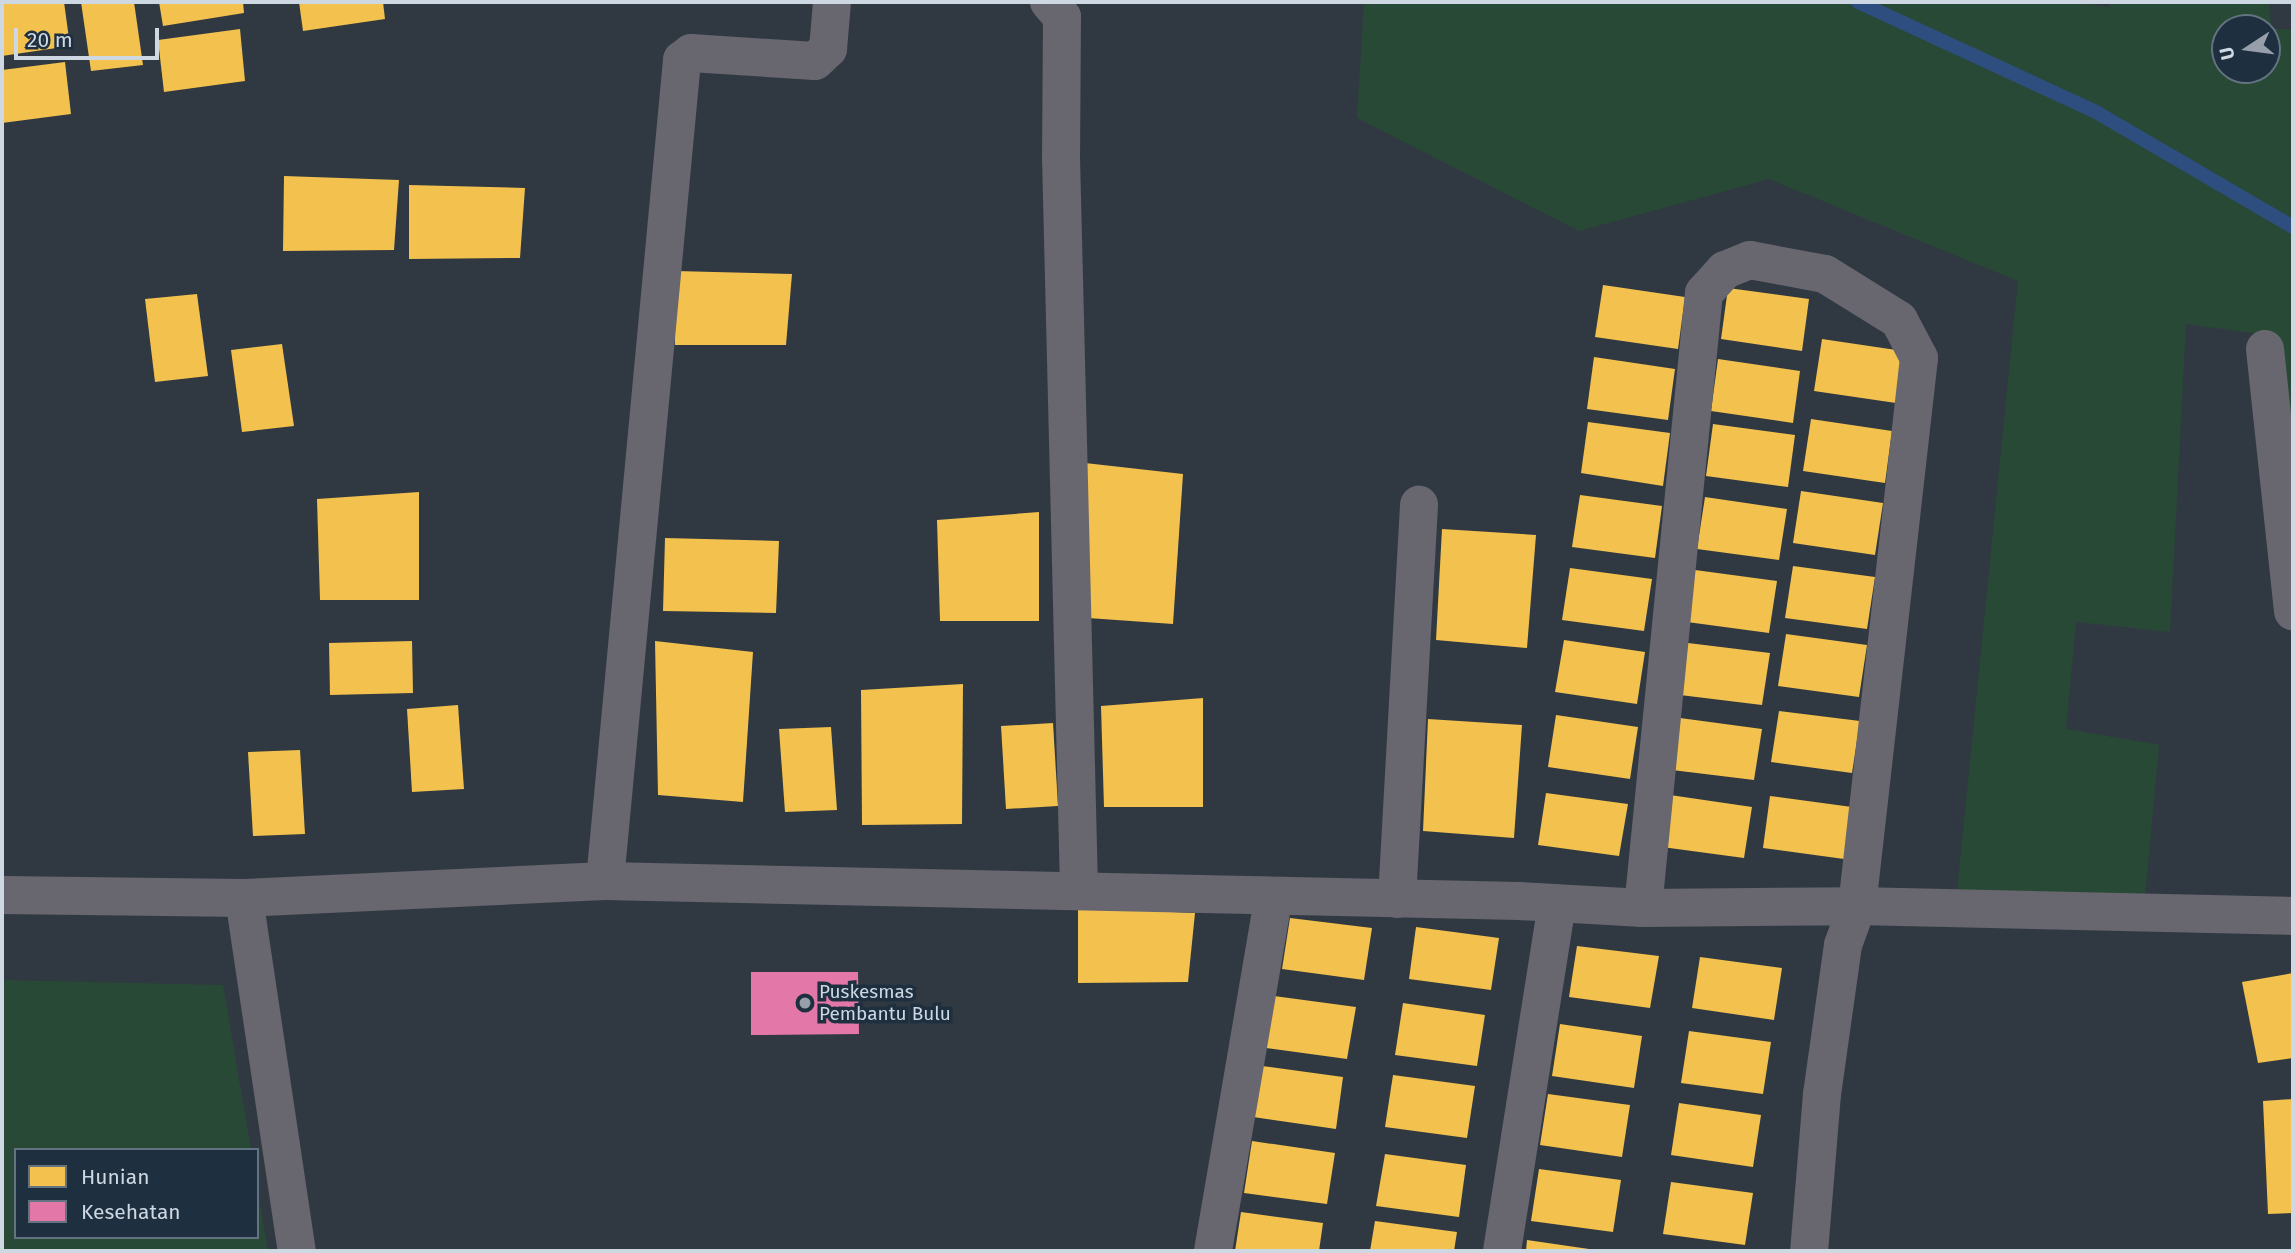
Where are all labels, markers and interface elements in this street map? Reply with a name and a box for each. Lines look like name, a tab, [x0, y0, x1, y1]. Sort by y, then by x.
scale bar	[18, 14, 163, 58]
north arrow	[2211, 14, 2281, 84]
text: 20 m	[27, 27, 73, 53]
text: U	[2214, 45, 2240, 62]
place label: Puskesmas Pembantu Bulu	[819, 981, 951, 1025]
marker: Puskesmas Pembantu Bulu	[797, 995, 813, 1011]
legend	[14, 1148, 259, 1239]
text: Hunian	[81, 1164, 149, 1190]
text: Kesehatan	[81, 1199, 181, 1225]

